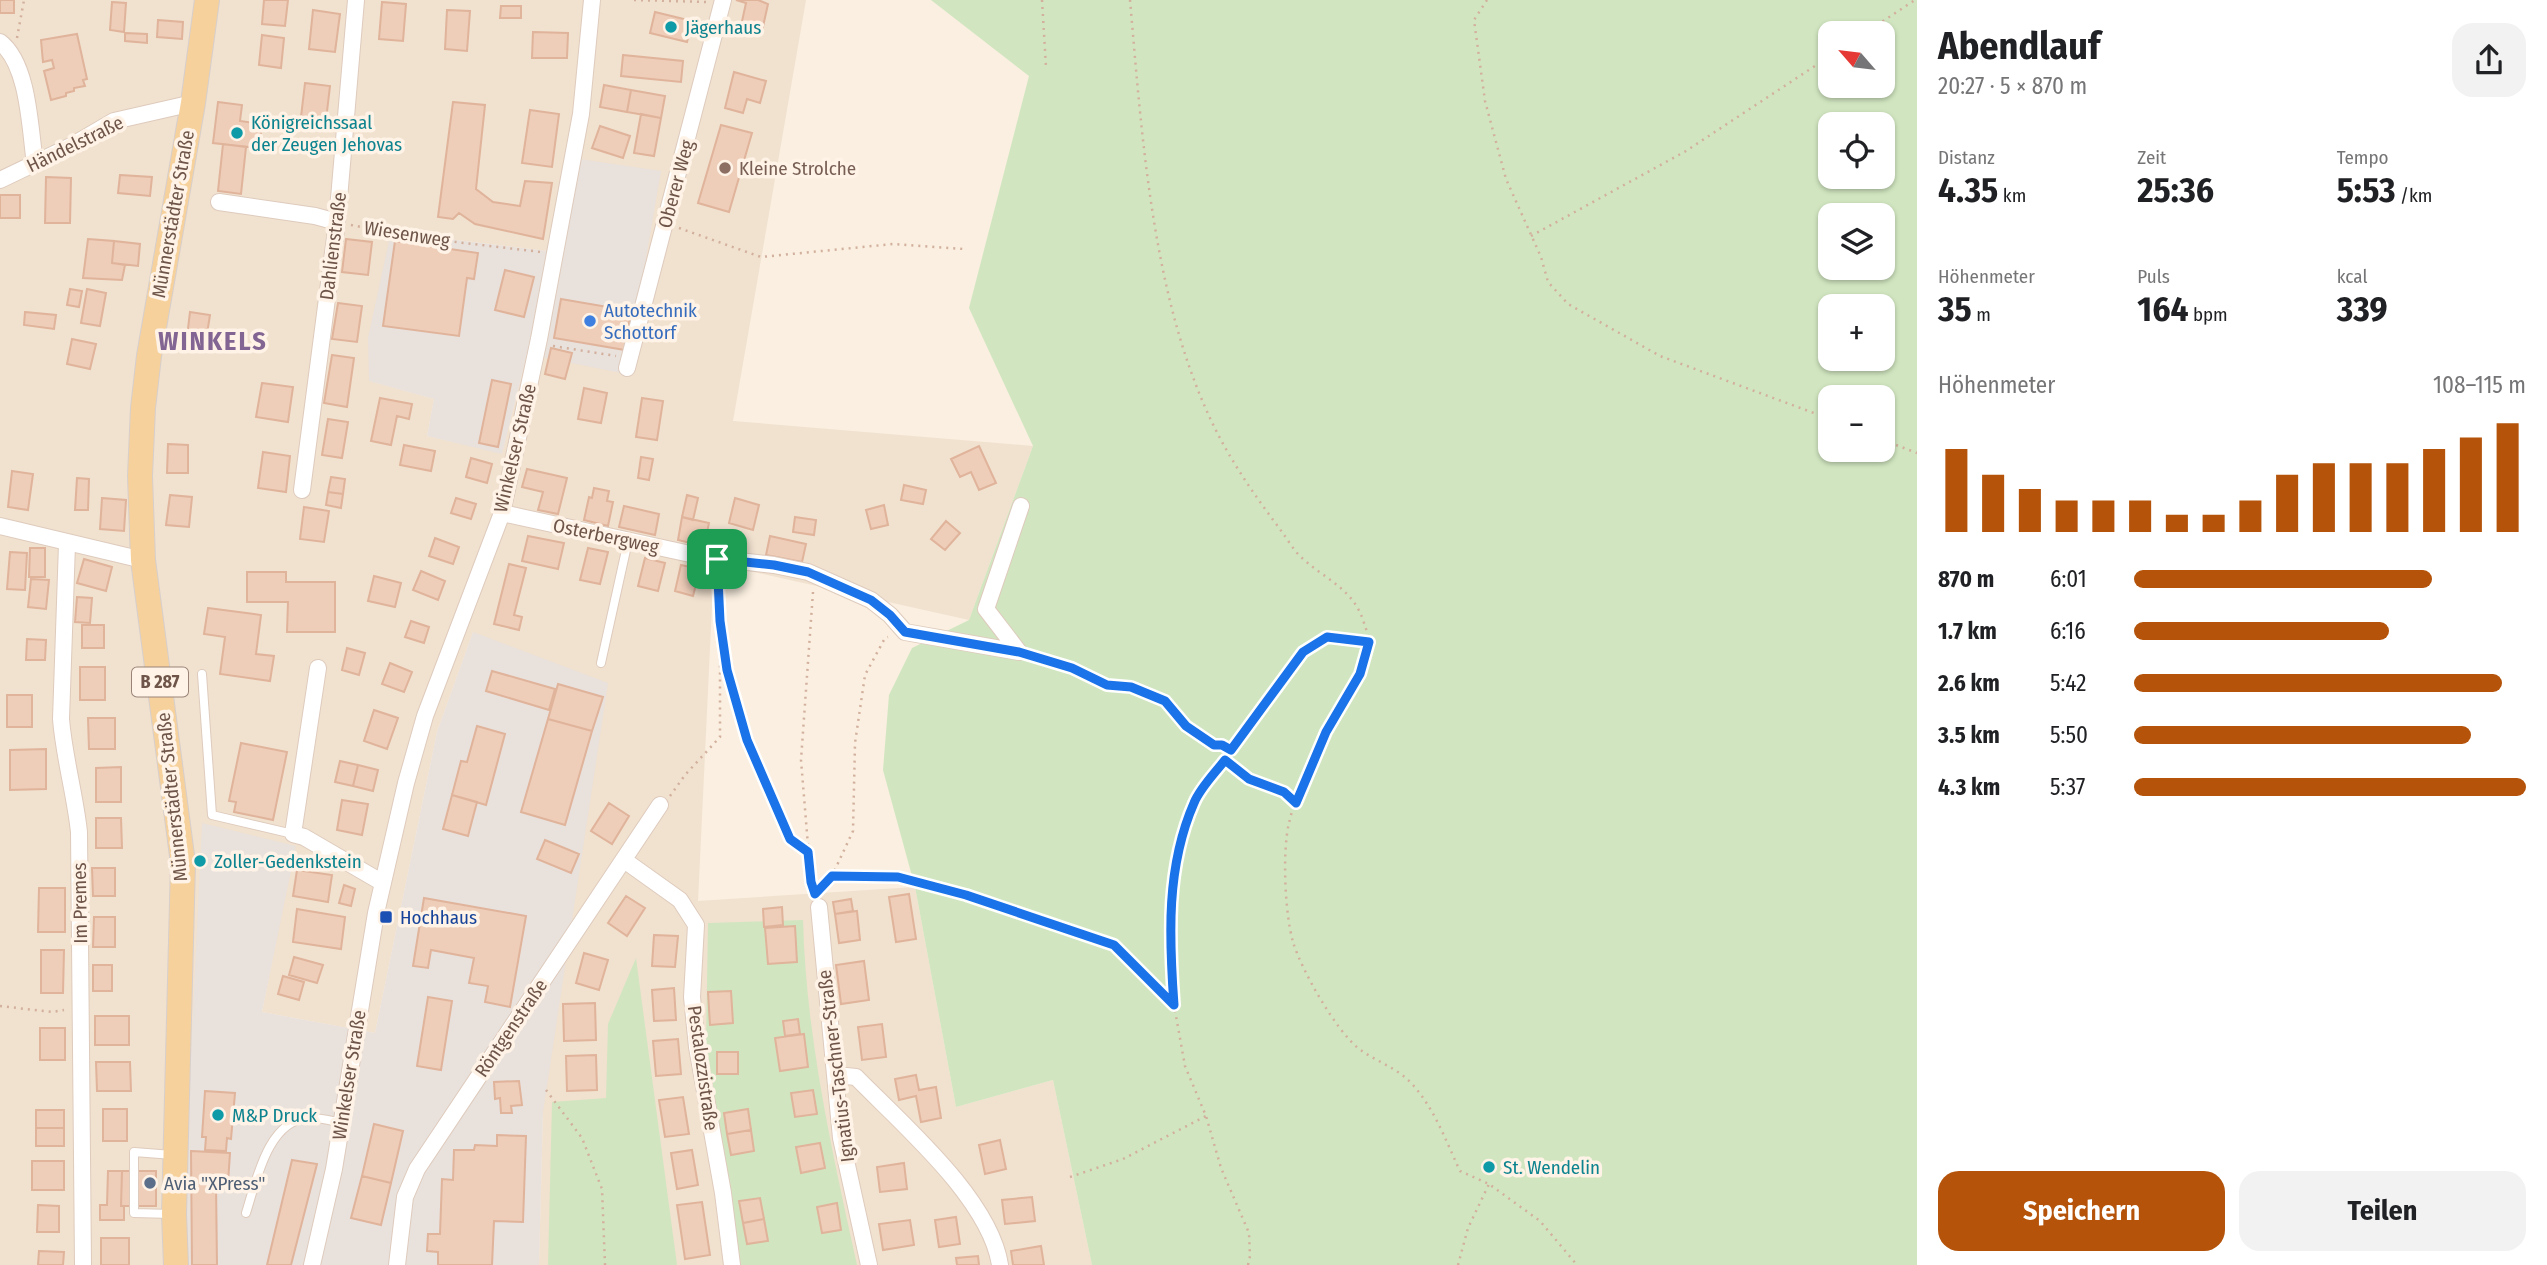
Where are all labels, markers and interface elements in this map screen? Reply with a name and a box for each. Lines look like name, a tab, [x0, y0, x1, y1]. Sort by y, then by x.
place label: Jägerhaus	[685, 16, 761, 39]
marker: Jägerhaus	[663, 19, 679, 35]
north arrow	[1818, 21, 1895, 98]
map controls	[1818, 21, 1895, 462]
text: Abendlauf	[1938, 23, 2100, 69]
button: share	[2452, 23, 2526, 97]
text: 20:27 · 5 × 870 m	[1938, 72, 2087, 100]
street label: Händelstraße	[23, 111, 127, 177]
place label: Königreichssaal der Zeugen Jehovas	[251, 111, 402, 156]
button: locate	[1818, 112, 1895, 189]
marker: Königreichssaal der Zeugen Jehovas	[229, 125, 245, 141]
street label: Münnerstädter Straße	[147, 128, 199, 300]
street label: Oberer Weg	[653, 137, 699, 231]
text: Distanz	[1938, 146, 1995, 169]
text: Zeit	[2137, 146, 2166, 169]
text: Tempo	[2337, 146, 2389, 169]
place label: Kleine Strolche	[739, 157, 856, 180]
marker: Kleine Strolche	[717, 160, 733, 176]
text: 4.35	[1938, 169, 1998, 211]
text: 25:36	[2137, 169, 2214, 211]
text: 5:53	[2337, 169, 2396, 211]
text: km	[1998, 184, 2026, 207]
text: /km	[2396, 184, 2432, 207]
street label: Dahlienstraße	[315, 191, 351, 301]
button: layers	[1818, 203, 1895, 280]
street label: Wiesenweg	[362, 216, 452, 252]
text: Höhenmeter	[1938, 265, 2035, 288]
text: Puls	[2137, 265, 2170, 288]
text: kcal	[2337, 265, 2367, 288]
text: 35	[1938, 288, 1972, 330]
text: 164	[2137, 288, 2188, 330]
text: 339	[2337, 288, 2388, 330]
button: +	[1818, 294, 1895, 371]
place label: Autotechnik Schottorf	[604, 299, 697, 344]
text: m	[1972, 303, 1991, 326]
text: bpm	[2188, 303, 2228, 326]
marker: Autotechnik Schottorf	[582, 313, 598, 329]
district label: WINKELS	[158, 326, 268, 357]
text: Höhenmeter	[1938, 371, 2055, 399]
text: 108–115 m	[2433, 371, 2526, 399]
street label: Winkelser Straße	[489, 381, 541, 515]
button: −	[1818, 385, 1895, 462]
street label: Osterbergweg	[551, 514, 661, 558]
pin	[687, 529, 747, 589]
icon: arrive	[698, 540, 736, 578]
text: 870 m	[1938, 565, 1994, 593]
text: 6:01	[2050, 565, 2087, 593]
text: 1.7 km	[1938, 617, 1997, 645]
text: 6:16	[2050, 617, 2086, 645]
road number: B 287	[132, 668, 188, 696]
text: 2.6 km	[1938, 669, 2000, 697]
text: 5:42	[2050, 669, 2086, 697]
street label: Münnerstädter Straße	[152, 711, 192, 883]
text: 3.5 km	[1938, 721, 2000, 749]
text: 5:50	[2050, 721, 2088, 749]
text: 4.3 km	[1938, 773, 2000, 801]
text: 5:37	[2050, 773, 2085, 801]
place label: Zoller-Gedenkstein	[214, 850, 362, 873]
marker: Zoller-Gedenkstein	[192, 853, 208, 869]
street label: Im Premes	[68, 862, 92, 944]
place label: Hochhaus	[400, 906, 477, 929]
marker: Hochhaus	[378, 909, 394, 925]
street label: Ignatius-Taschner-Straße	[813, 968, 859, 1164]
street label: Röntgenstraße	[470, 975, 552, 1081]
street label: Pestalozzistraße	[683, 1004, 723, 1132]
street label: Winkelser Straße	[327, 1008, 371, 1142]
place label: M&P Druck	[232, 1104, 317, 1127]
marker: M&P Druck	[210, 1107, 226, 1123]
place label: St. Wendelin	[1503, 1156, 1600, 1179]
marker: St. Wendelin	[1481, 1159, 1497, 1175]
button: Speichern	[1938, 1171, 2225, 1251]
button: Teilen	[2239, 1171, 2526, 1251]
place label: Avia "XPress"	[164, 1172, 265, 1195]
marker: Avia "XPress"	[142, 1175, 158, 1191]

